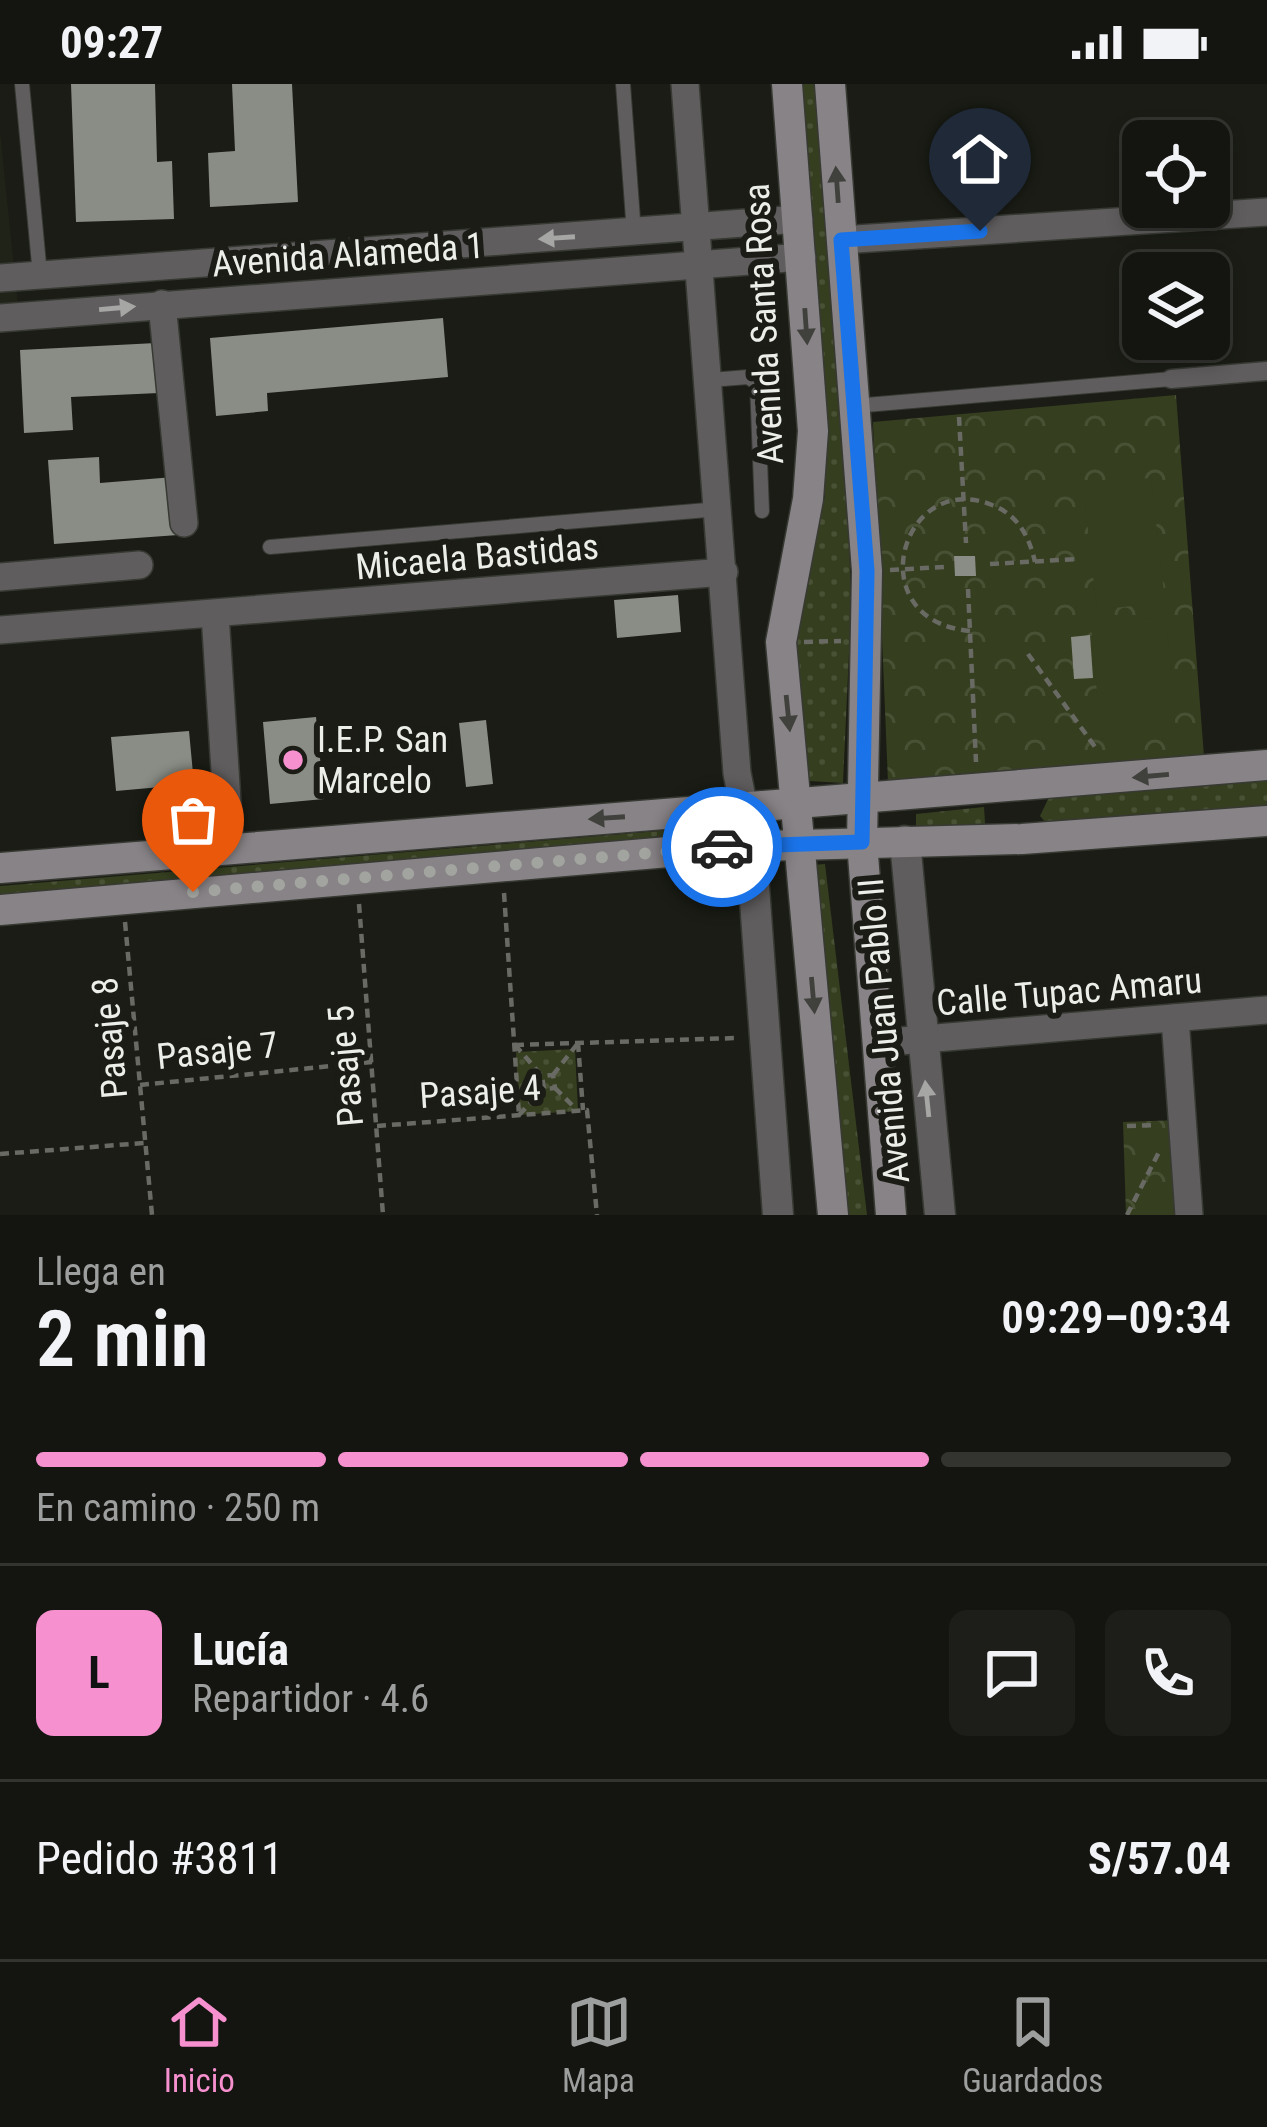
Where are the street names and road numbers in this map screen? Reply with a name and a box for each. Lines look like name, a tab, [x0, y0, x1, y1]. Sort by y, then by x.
street label: Avenida Santa Rosa	[736, 182, 792, 466]
street label: Avenida Alameda 1	[211, 225, 485, 285]
street label: Micaela Bastidas	[354, 525, 600, 589]
street label: Avenida Juan Pablo II	[850, 877, 918, 1185]
street label: Calle Tupac Amaru	[935, 959, 1204, 1025]
street label: Pasaje 8	[84, 975, 136, 1100]
street label: Pasaje 5	[320, 1003, 372, 1128]
street label: Pasaje 7	[154, 1024, 280, 1078]
street label: Pasaje 4	[418, 1067, 542, 1117]

